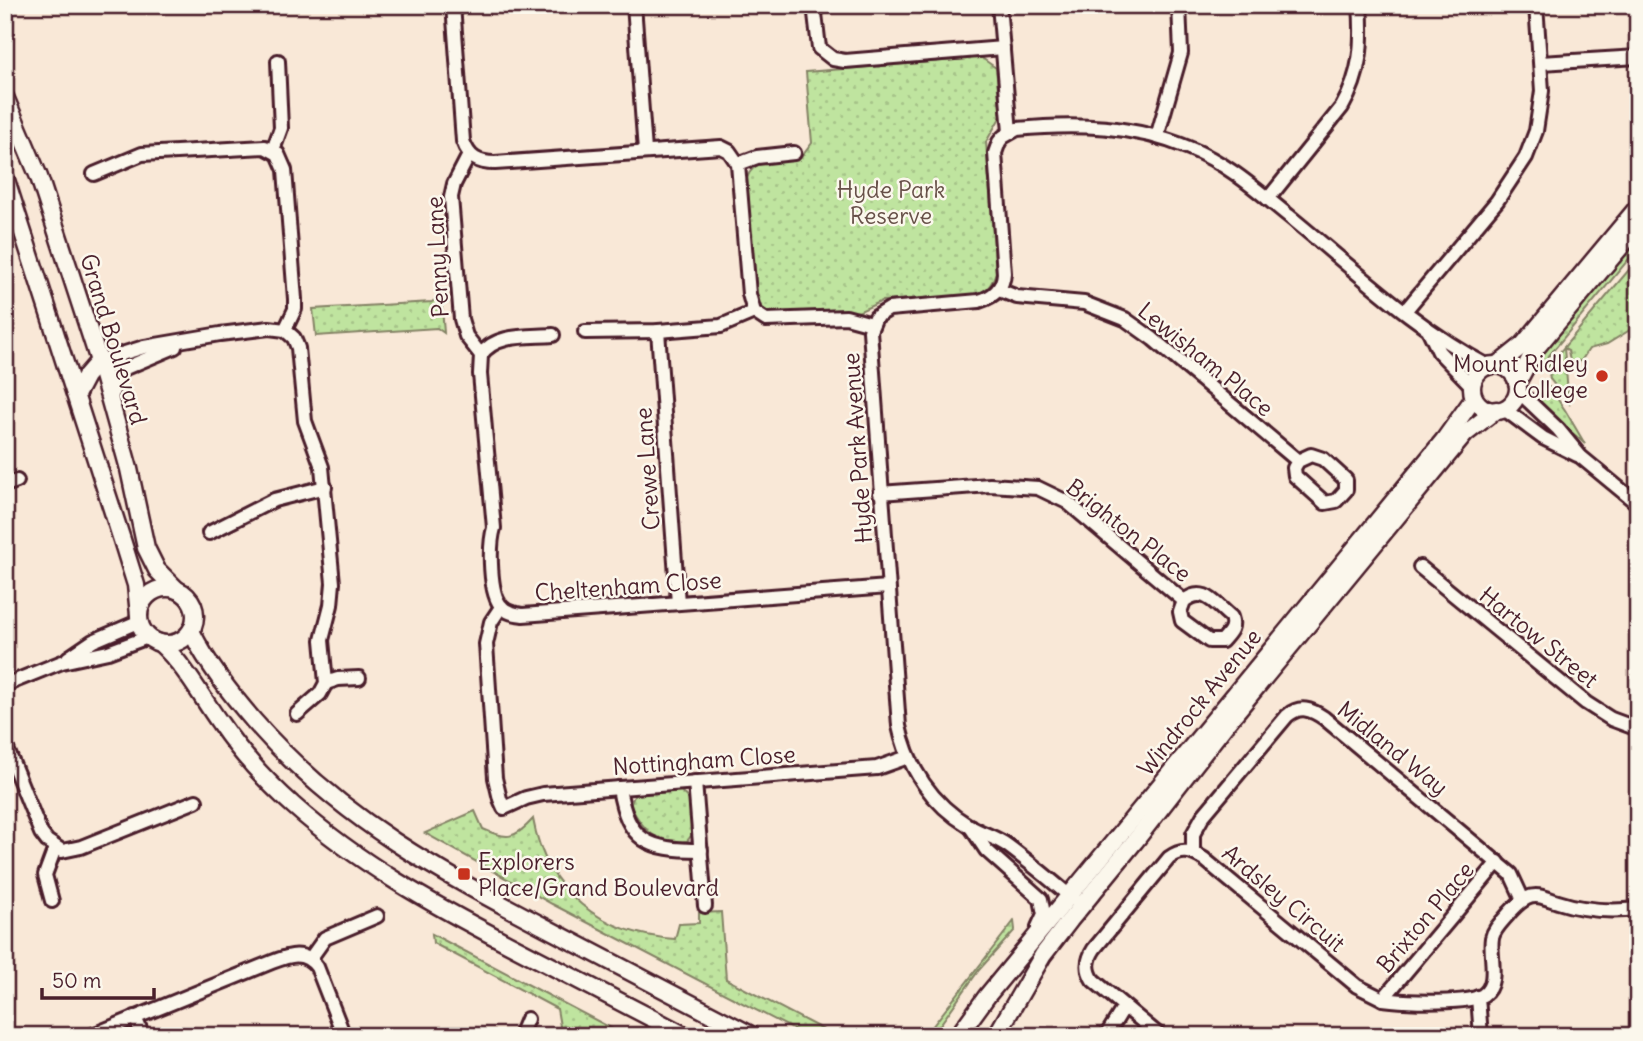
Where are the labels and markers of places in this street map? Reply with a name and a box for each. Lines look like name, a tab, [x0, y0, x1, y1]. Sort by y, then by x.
place label: Mount Ridley College	[1453, 349, 1588, 404]
marker: Mount Ridley College	[1594, 368, 1610, 384]
place label: Explorers Place/Grand Boulevard	[478, 847, 719, 902]
marker: Explorers Place/Grand Boulevard	[456, 866, 472, 882]

